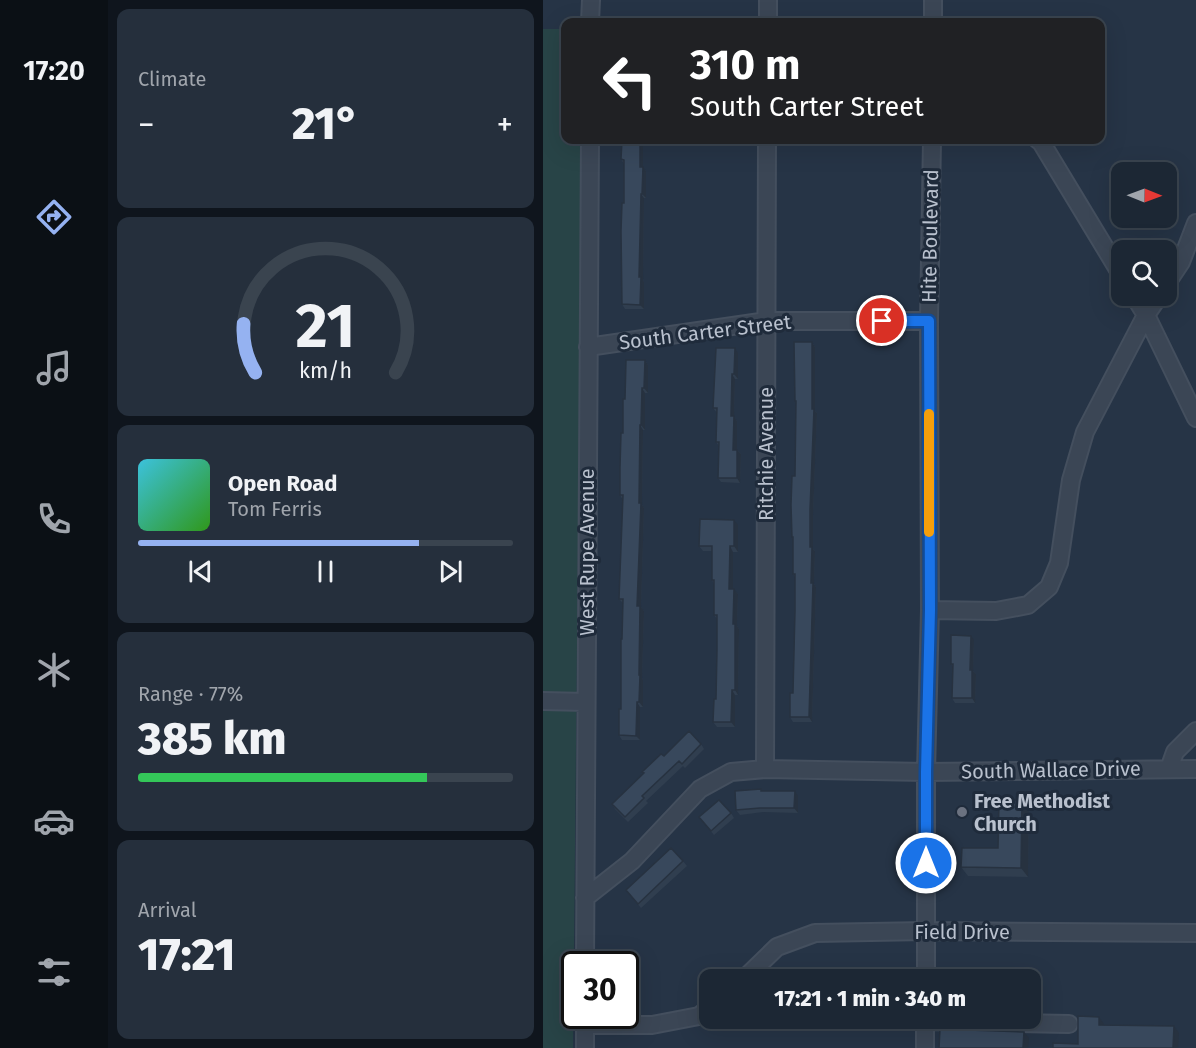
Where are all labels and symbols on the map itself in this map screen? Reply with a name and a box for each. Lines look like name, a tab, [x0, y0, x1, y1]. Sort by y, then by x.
north arrow	[1111, 162, 1177, 228]
street label: Hite Boulevard	[917, 169, 943, 303]
pin	[856, 295, 907, 346]
street label: South Carter Street	[618, 309, 793, 354]
street label: Ritchie Avenue	[754, 387, 778, 521]
street label: West Rupe Avenue	[575, 468, 599, 636]
street label: South Wallace Drive	[961, 756, 1141, 784]
place label: Free Methodist Church	[974, 789, 1110, 836]
marker: Free Methodist Church	[955, 805, 969, 819]
position arrow	[894, 831, 958, 895]
street label: Field Drive	[914, 920, 1010, 944]
speed limit sign: 30	[561, 951, 639, 1029]

